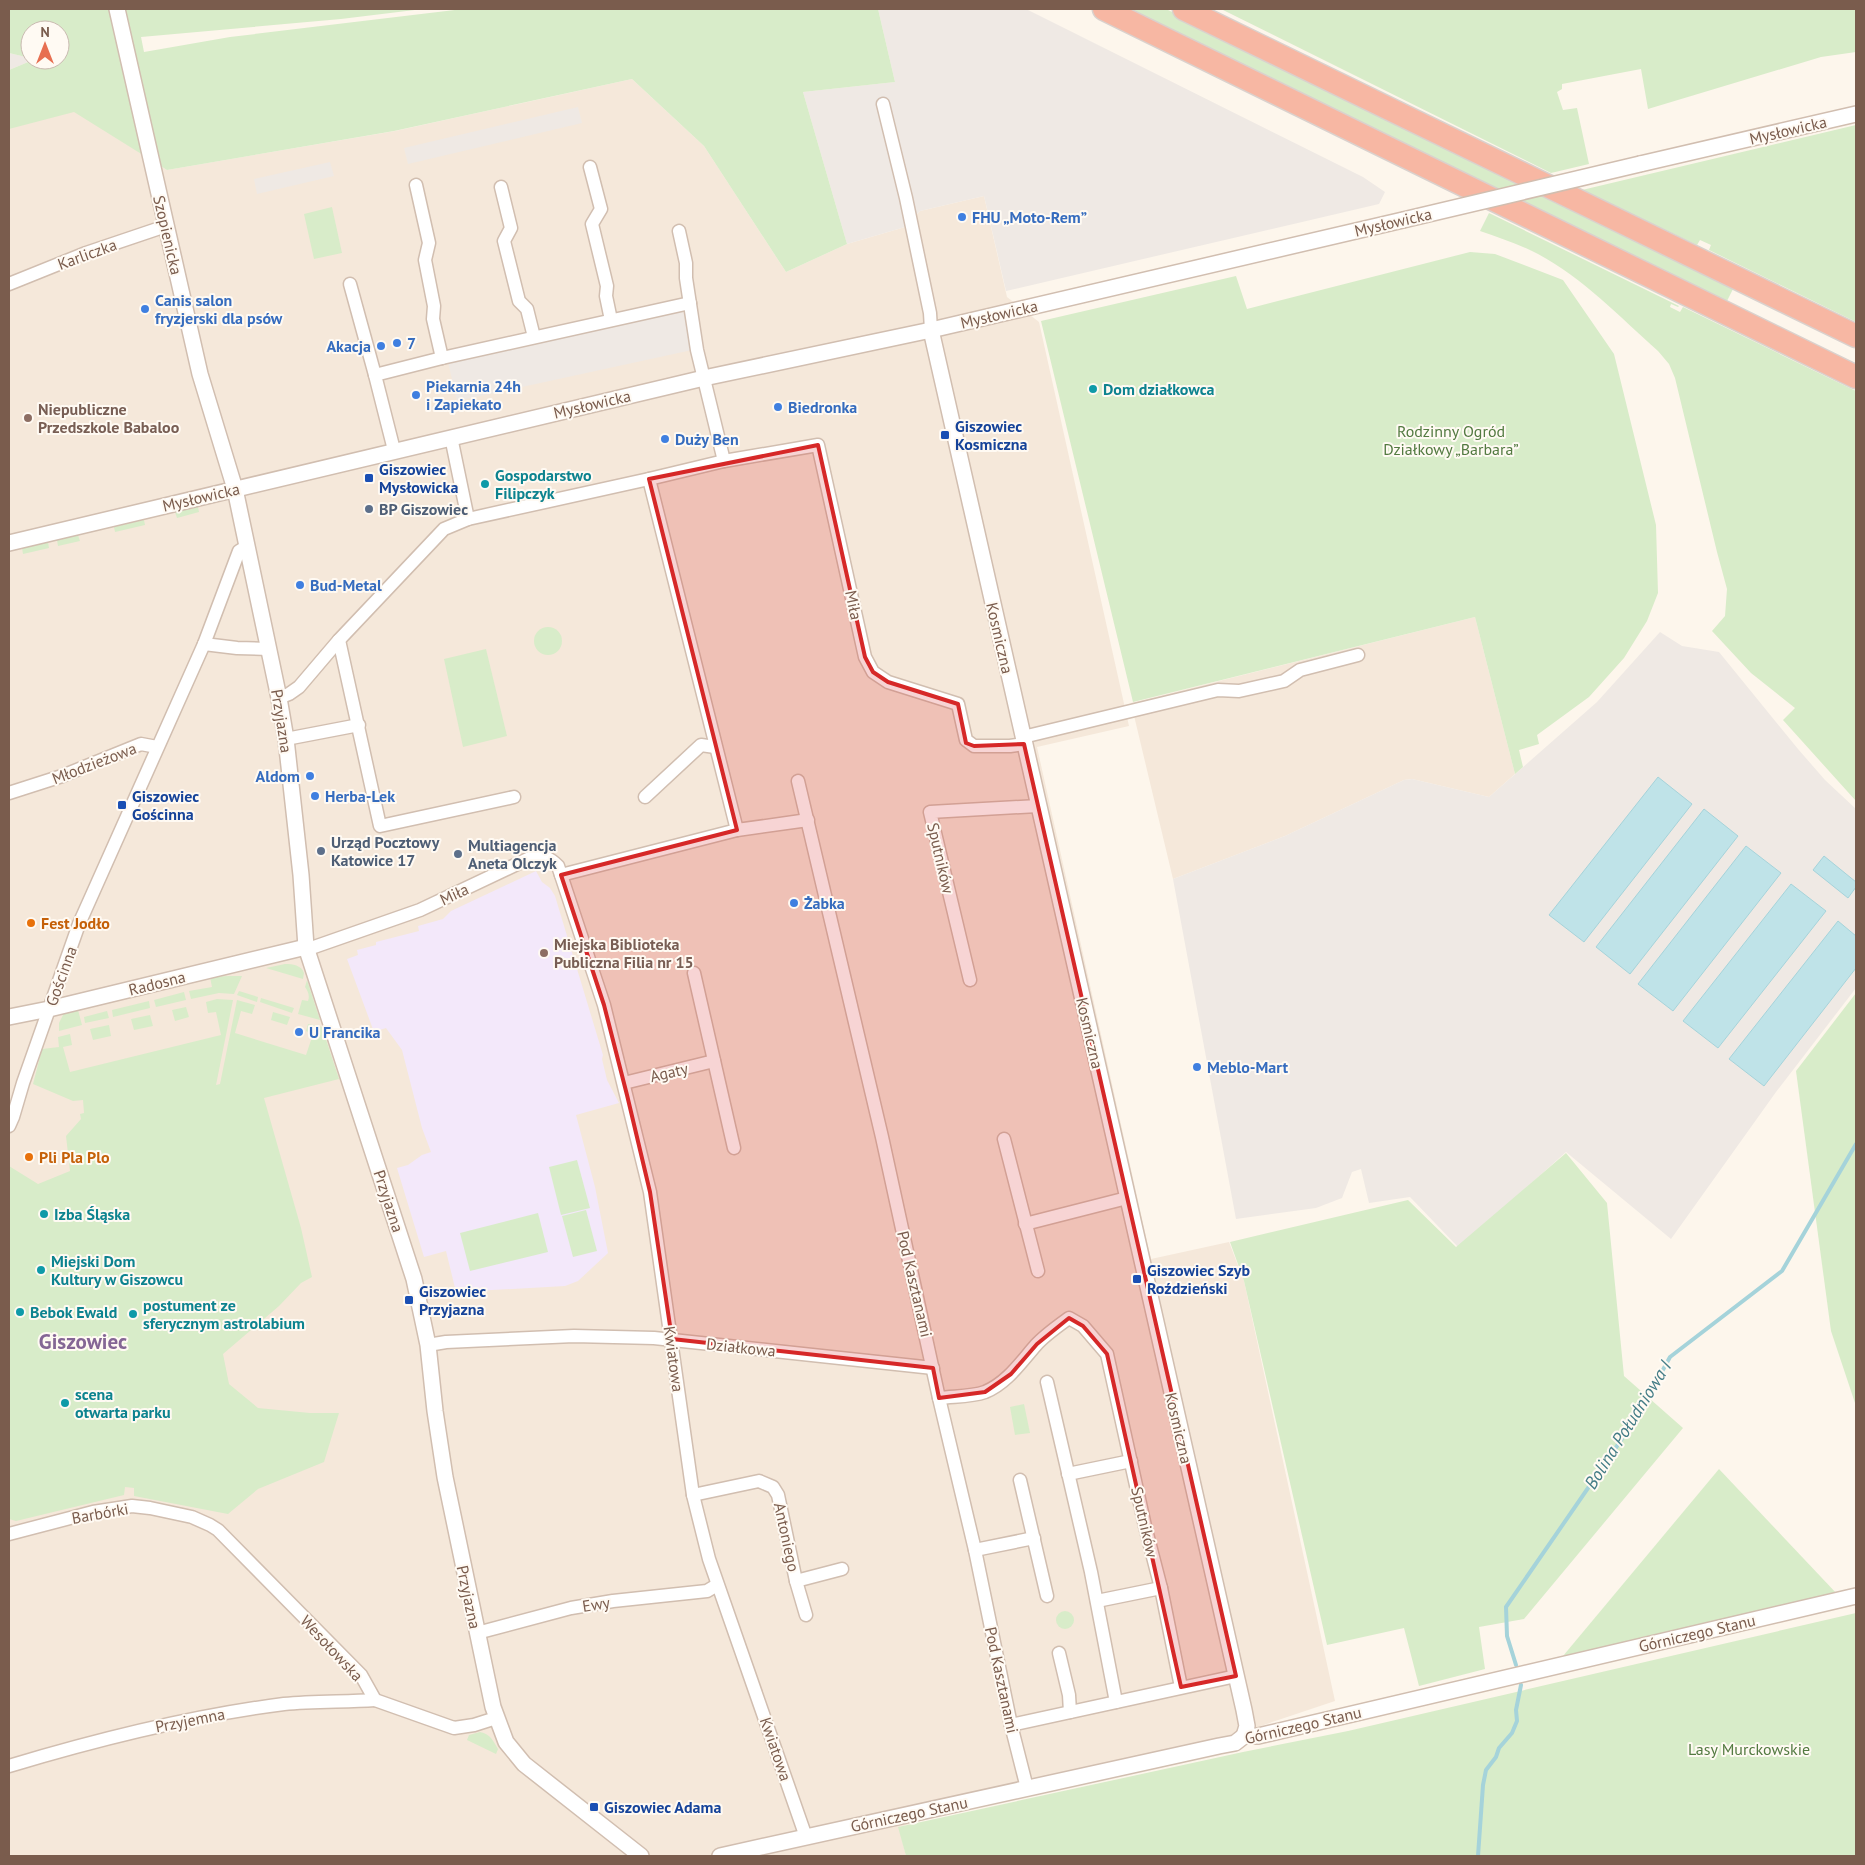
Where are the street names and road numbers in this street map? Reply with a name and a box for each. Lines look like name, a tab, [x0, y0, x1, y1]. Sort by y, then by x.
street label: Mysłowicka	[1747, 111, 1829, 149]
street label: Szopienicka	[149, 193, 187, 277]
street label: Mysłowicka	[1352, 203, 1434, 241]
street label: Karliczka	[55, 234, 119, 274]
street label: Mysłowicka	[958, 295, 1040, 333]
street label: Mysłowicka	[551, 385, 633, 423]
street label: Mysłowicka	[160, 478, 242, 516]
street label: Miła	[841, 588, 867, 622]
street label: Kosmiczna	[982, 600, 1018, 676]
street label: Przyjazna	[267, 688, 297, 754]
street label: Młodzieżowa	[49, 738, 139, 788]
street label: Sputników	[923, 821, 959, 895]
street label: Miła	[436, 879, 472, 909]
street label: Gościnna	[41, 943, 81, 1009]
street label: Radosna	[126, 966, 188, 1000]
street label: Kosmiczna	[1072, 995, 1108, 1071]
street label: Agaty	[648, 1058, 691, 1086]
street label: Przyjazna	[370, 1167, 408, 1235]
street label: Pod Kasztanami	[893, 1229, 937, 1339]
street label: Kwiatowa	[659, 1325, 689, 1393]
street label: Działkowa	[705, 1333, 777, 1361]
street label: Kosmiczna	[1161, 1390, 1197, 1466]
street label: Sputników	[1127, 1485, 1163, 1559]
street label: Barbórki	[70, 1498, 130, 1528]
street label: Antoniego	[770, 1501, 804, 1573]
street label: Przyjazna	[453, 1563, 485, 1631]
street label: Ewy	[581, 1592, 612, 1616]
street label: Górniczego Stanu	[1637, 1610, 1757, 1656]
street label: Wesołowska	[296, 1611, 368, 1685]
street label: Pod Kasztanami	[981, 1625, 1023, 1735]
street label: Górniczego Stanu	[1243, 1702, 1363, 1748]
street label: Przyjemna	[154, 1703, 226, 1737]
street label: Kwiatowa	[756, 1714, 796, 1784]
street label: Górniczego Stanu	[849, 1792, 969, 1836]

